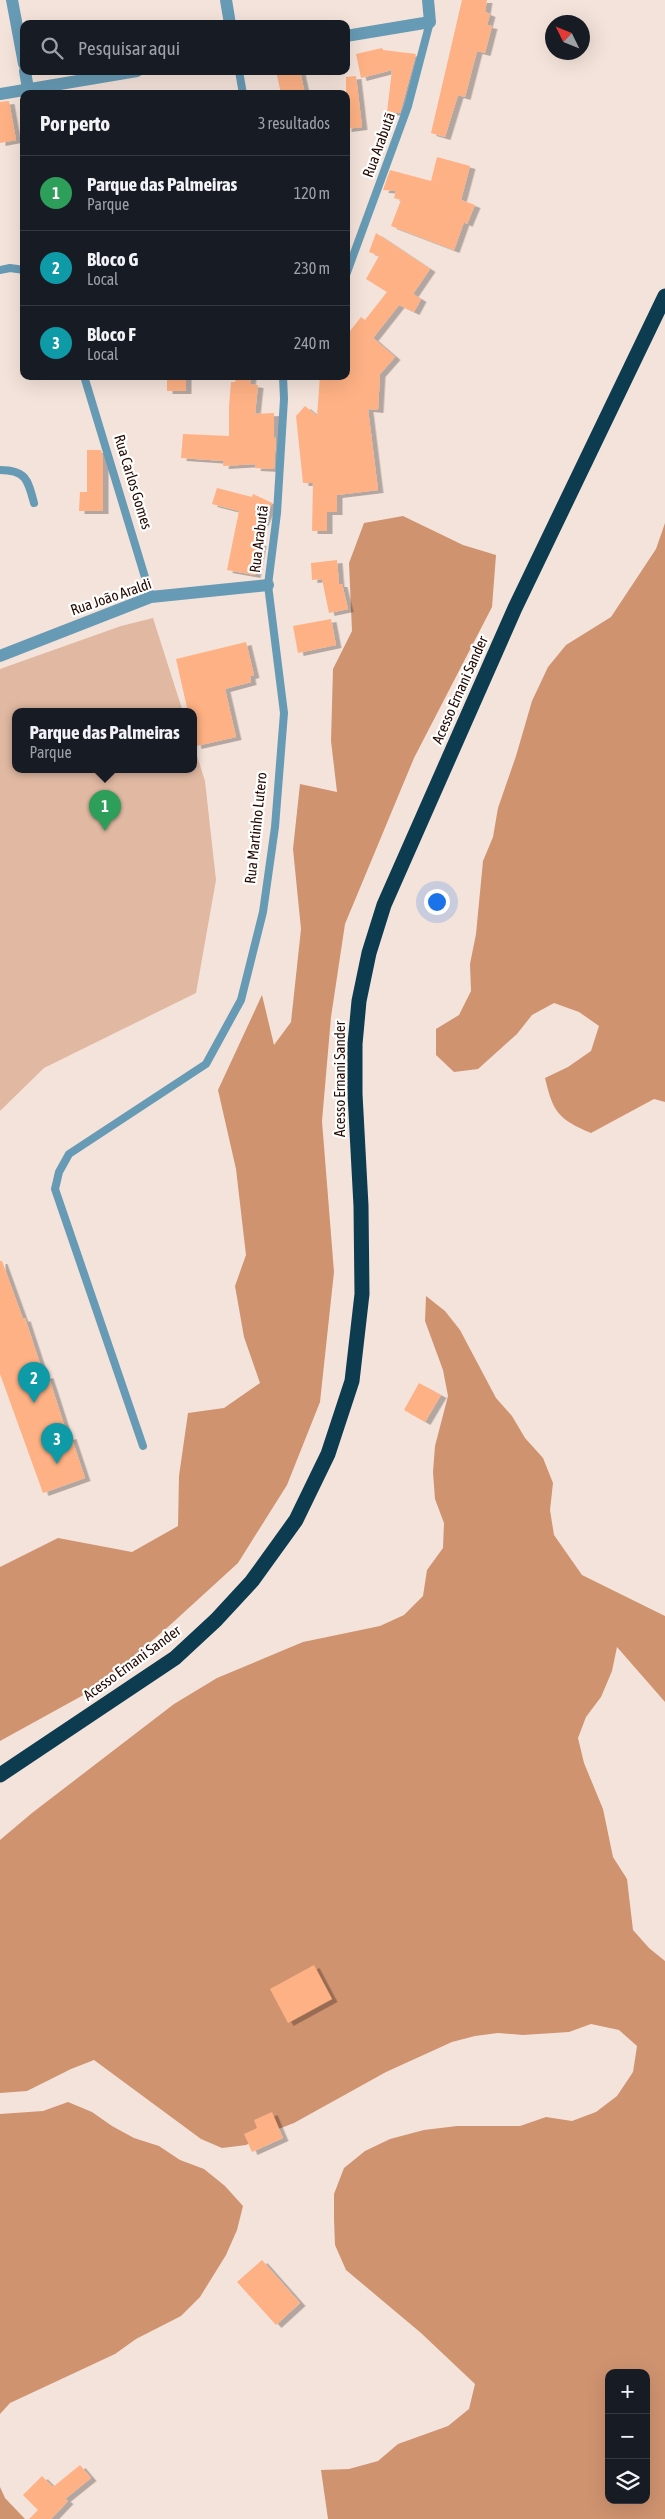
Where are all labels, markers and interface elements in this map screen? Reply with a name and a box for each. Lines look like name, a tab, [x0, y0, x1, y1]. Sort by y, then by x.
north arrow	[545, 15, 590, 60]
search box	[20, 20, 350, 75]
icon: search	[38, 34, 66, 62]
text: Pesquisar aqui	[78, 37, 180, 59]
street label: Rua Arabutã	[359, 110, 398, 180]
text: Por perto	[40, 111, 110, 135]
text: 3 resultados	[258, 114, 330, 132]
text: Parque das Palmeiras	[87, 173, 237, 195]
text: 1	[52, 184, 60, 202]
text: 120 m	[294, 184, 330, 202]
text: Parque	[87, 195, 129, 213]
text: Bloco G	[87, 248, 138, 270]
text: 2	[52, 259, 60, 277]
text: 230 m	[294, 259, 330, 277]
text: Local	[87, 270, 118, 288]
text: Bloco F	[87, 323, 136, 345]
text: 3	[52, 334, 60, 352]
text: 240 m	[294, 334, 330, 352]
text: Local	[87, 345, 118, 363]
street label: Rua Carlos Gomes	[111, 432, 156, 531]
street label: Rua Arabutã	[246, 504, 271, 574]
street label: Rua João Araldi	[68, 575, 154, 618]
street label: Acesso Ernani Sander	[428, 633, 491, 746]
popup	[12, 708, 197, 773]
text: Parque das Palmeiras	[29, 721, 180, 743]
text: Parque	[29, 743, 72, 761]
street label: Rua Martinho Lutero	[241, 771, 270, 885]
pin: 1	[89, 790, 121, 831]
your location	[424, 889, 450, 915]
street label: Acesso Ernani Sander	[331, 1020, 348, 1137]
pin: 2	[18, 1362, 50, 1403]
pin: 3	[41, 1423, 73, 1464]
street label: Acesso Ernani Sander	[80, 1621, 184, 1704]
map controls	[605, 2369, 650, 2504]
button: +	[605, 2369, 650, 2414]
button: −	[605, 2414, 650, 2459]
button: layers	[605, 2459, 650, 2504]

